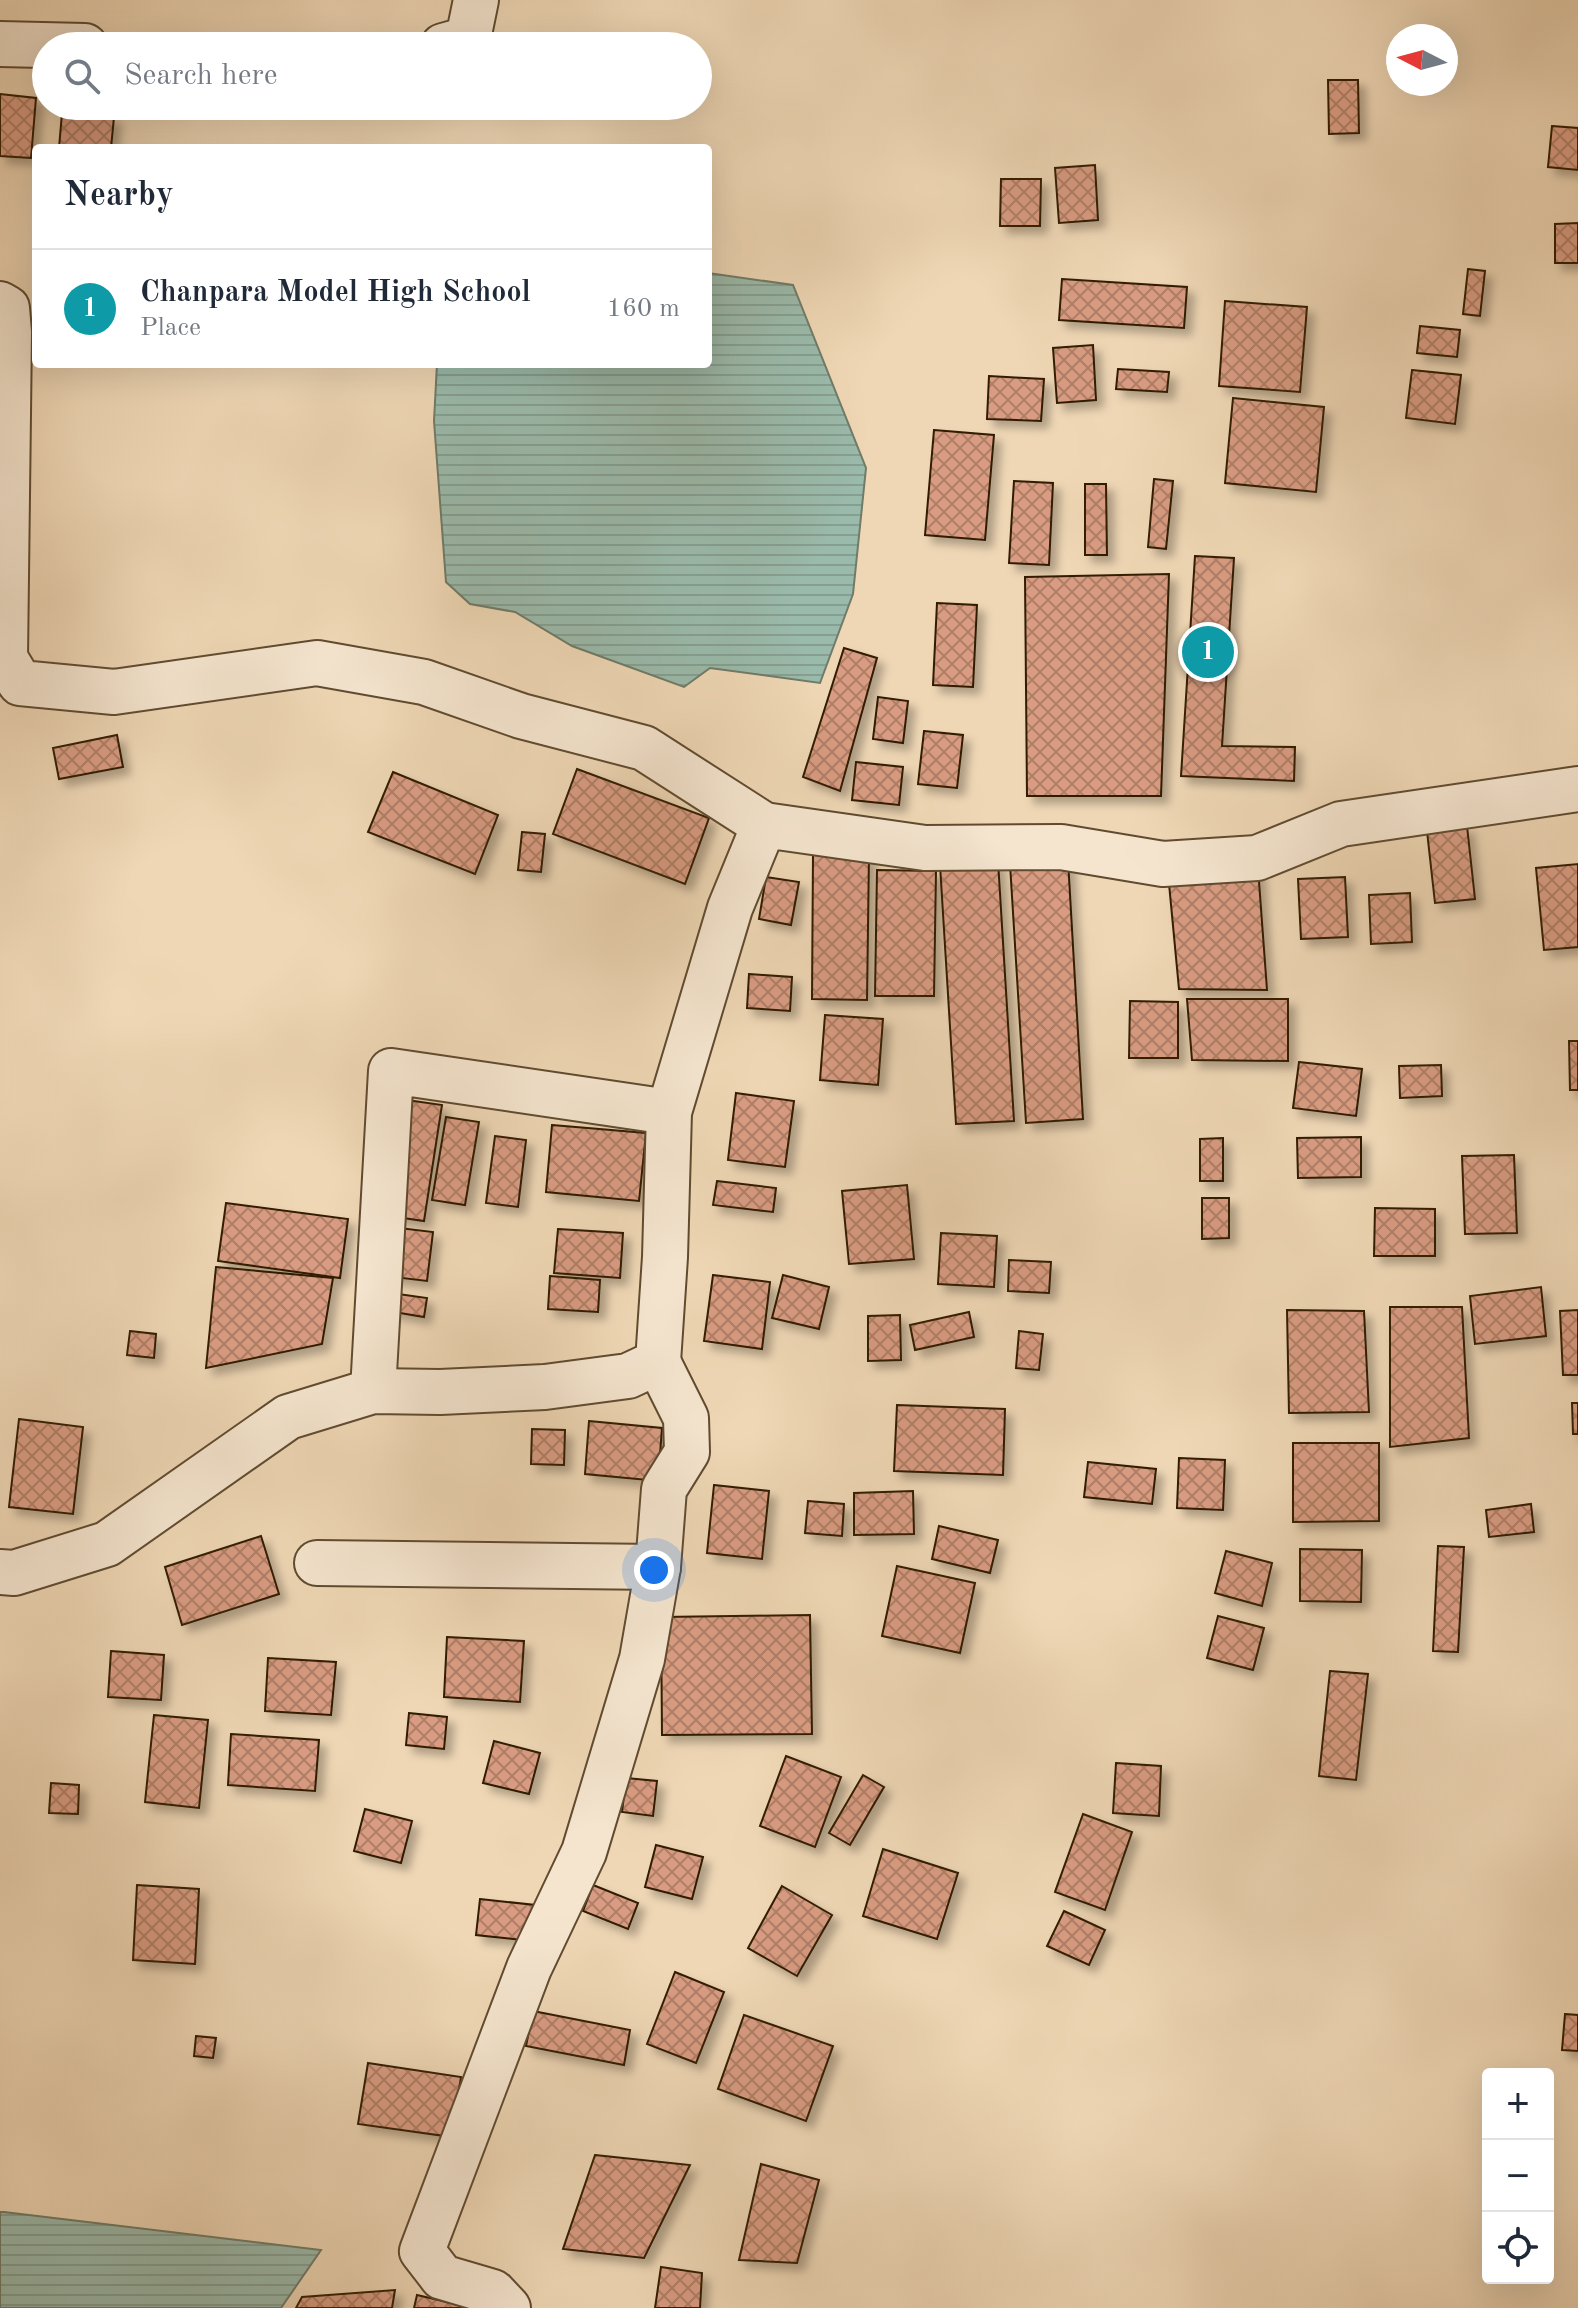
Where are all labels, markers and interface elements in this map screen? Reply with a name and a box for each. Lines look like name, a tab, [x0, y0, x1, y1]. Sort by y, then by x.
north arrow	[1386, 24, 1458, 96]
search box	[32, 32, 712, 120]
icon: search	[60, 54, 104, 98]
text: Search here	[124, 61, 278, 91]
text: Nearby	[64, 179, 174, 213]
text: Chanpara Model High School	[140, 278, 531, 308]
text: 1	[82, 296, 98, 322]
text: 160 m	[607, 296, 680, 322]
text: Place	[140, 315, 201, 341]
pin: 1	[1182, 622, 1234, 682]
your location	[634, 1550, 674, 1590]
map controls	[1482, 2068, 1554, 2284]
button: +	[1482, 2068, 1554, 2140]
button: −	[1482, 2140, 1554, 2212]
button: locate	[1482, 2212, 1554, 2284]

